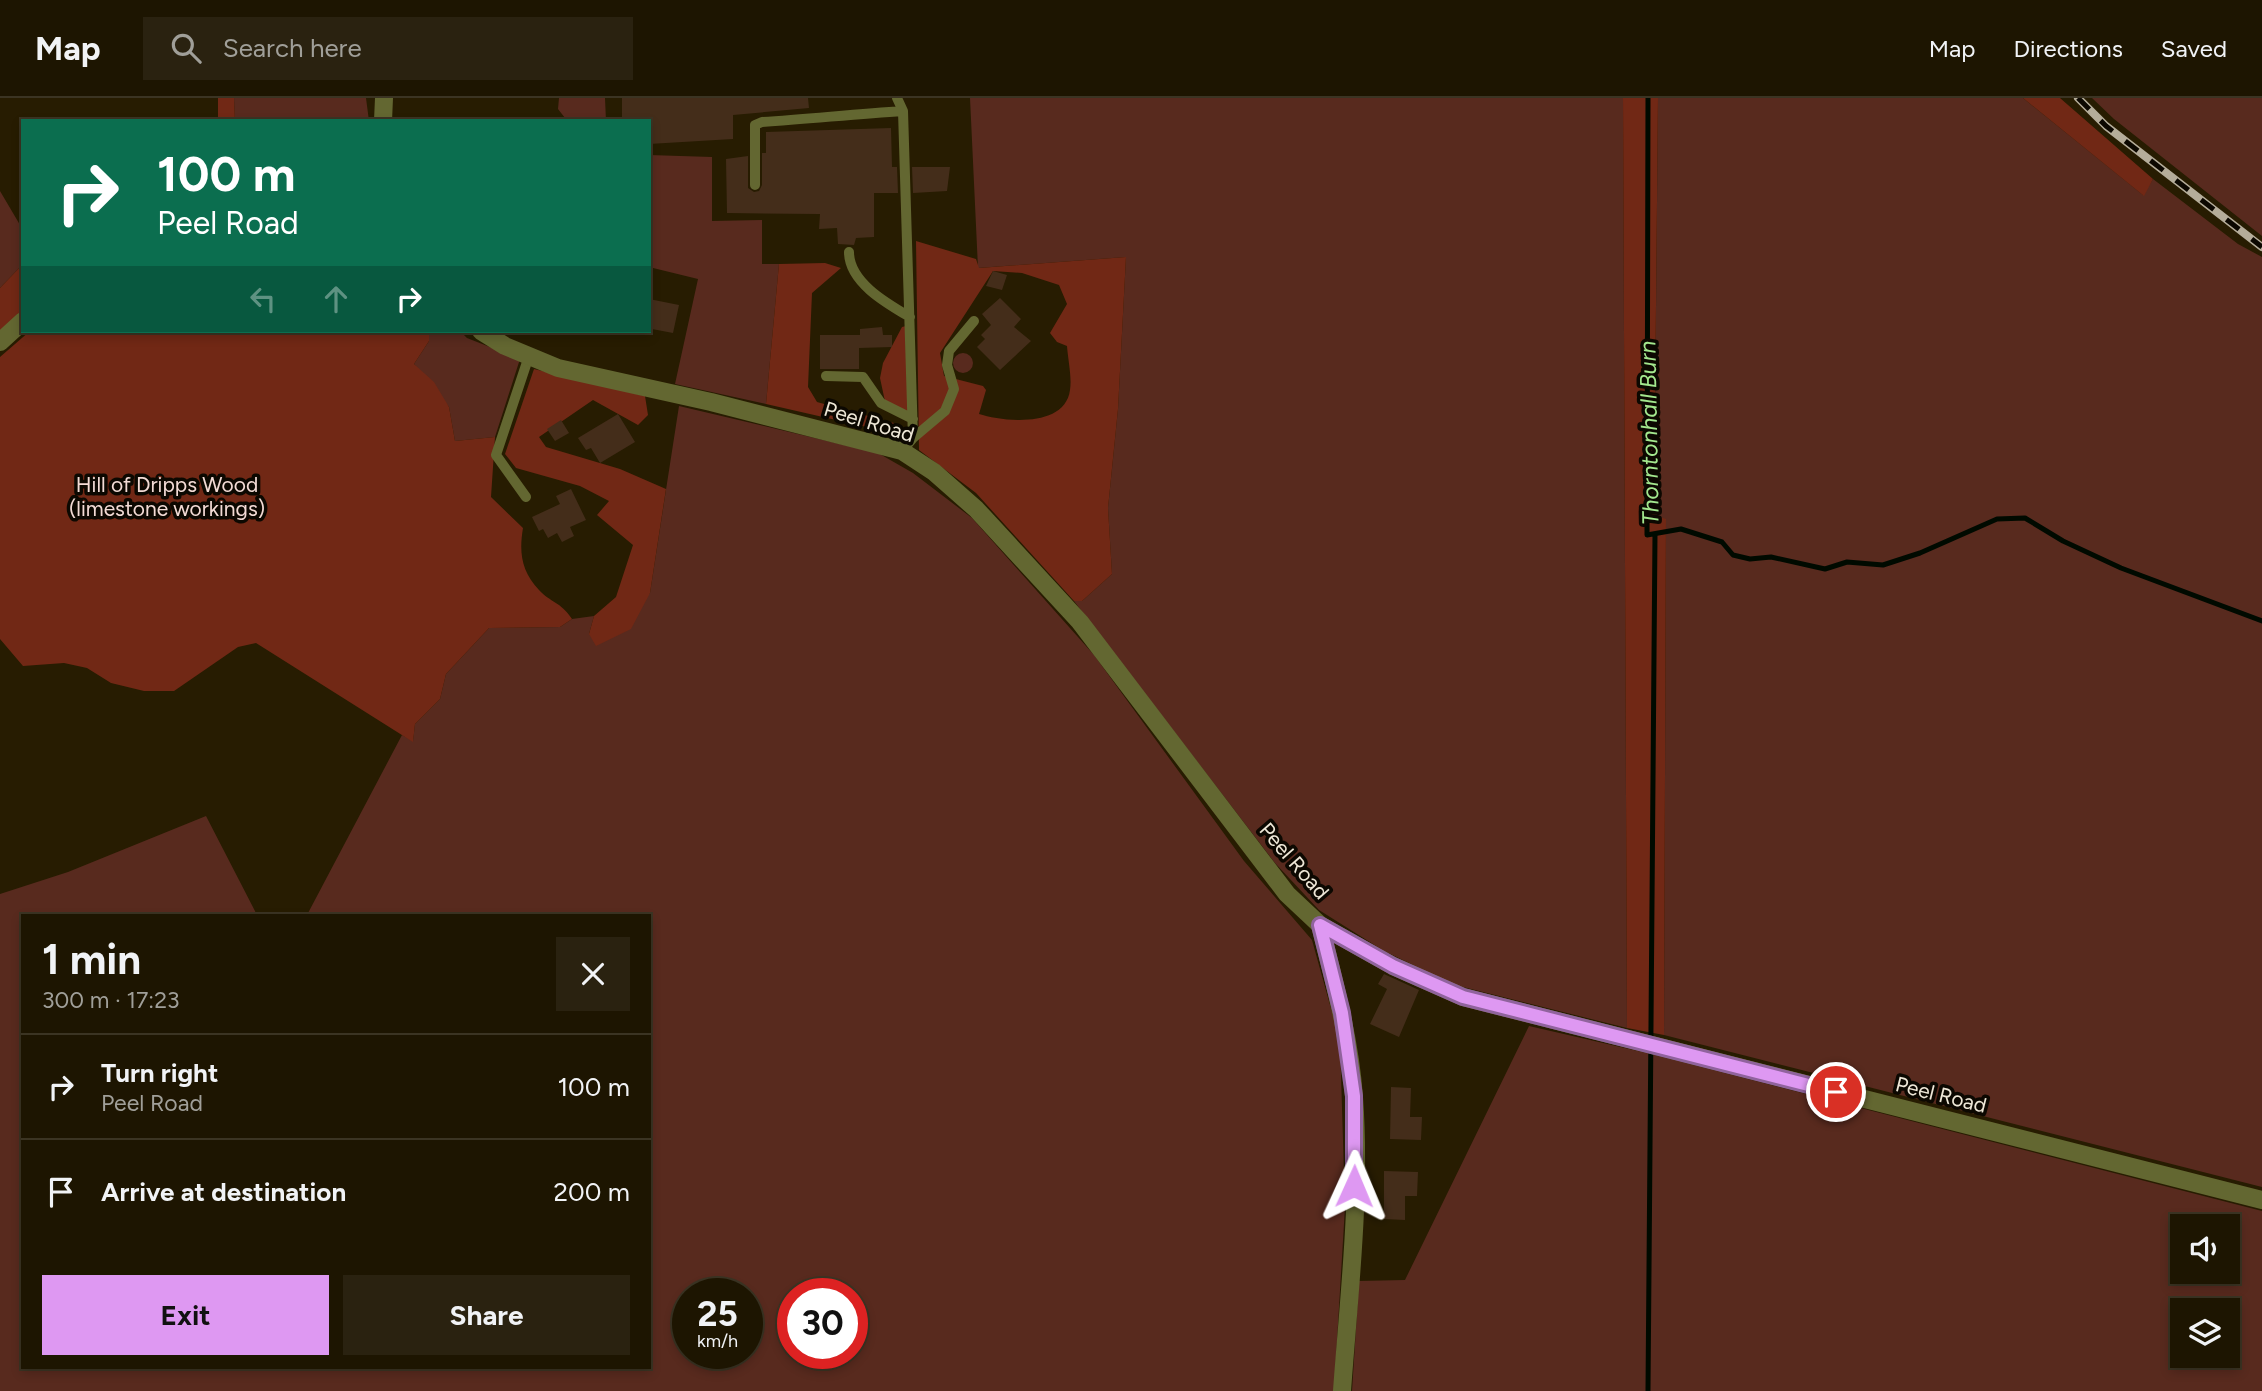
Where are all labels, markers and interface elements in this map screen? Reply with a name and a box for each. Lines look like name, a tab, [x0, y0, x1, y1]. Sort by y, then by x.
search box	[143, 17, 633, 80]
text: Map	[35, 29, 101, 68]
icon: search	[167, 29, 205, 67]
text: Search here	[223, 32, 362, 64]
text: Map	[1929, 34, 1975, 63]
text: Directions	[2013, 34, 2123, 63]
text: Saved	[2161, 34, 2227, 63]
text: 100 m	[157, 144, 296, 203]
icon: right	[42, 147, 133, 238]
text: Peel Road	[157, 204, 299, 242]
icon: left	[244, 280, 282, 318]
icon: ahead	[317, 280, 355, 318]
icon: right	[390, 280, 428, 318]
water label: Thorntonhall Burn	[1633, 340, 1665, 525]
street label: Peel Road	[821, 396, 917, 447]
park label: Hill of Dripps Wood (limestone workings)	[69, 472, 265, 521]
street label: Peel Road	[1254, 817, 1334, 904]
text: 1 min	[42, 934, 141, 985]
button: close	[556, 937, 630, 1011]
text: 300 m · 17:23	[42, 986, 180, 1014]
text: Turn right	[101, 1057, 218, 1089]
pin	[1806, 1062, 1866, 1122]
icon: right	[42, 1068, 80, 1106]
text: 100 m	[557, 1071, 630, 1103]
street label: Peel Road	[1893, 1071, 1989, 1118]
icon: arrive	[1817, 1073, 1855, 1111]
text: Peel Road	[101, 1089, 203, 1117]
position arrow	[1317, 1149, 1391, 1223]
icon: arrive	[42, 1173, 80, 1211]
text: Arrive at destination	[101, 1176, 346, 1208]
text: 200 m	[554, 1176, 630, 1208]
map controls	[2170, 1214, 2240, 1368]
button: sound	[2170, 1214, 2240, 1284]
button: Exit	[42, 1275, 329, 1355]
button: Share	[343, 1275, 630, 1355]
speed limit sign: 30	[777, 1278, 868, 1369]
text: 25	[697, 1293, 738, 1335]
button: layers	[2170, 1298, 2240, 1368]
text: km/h	[697, 1330, 738, 1352]

